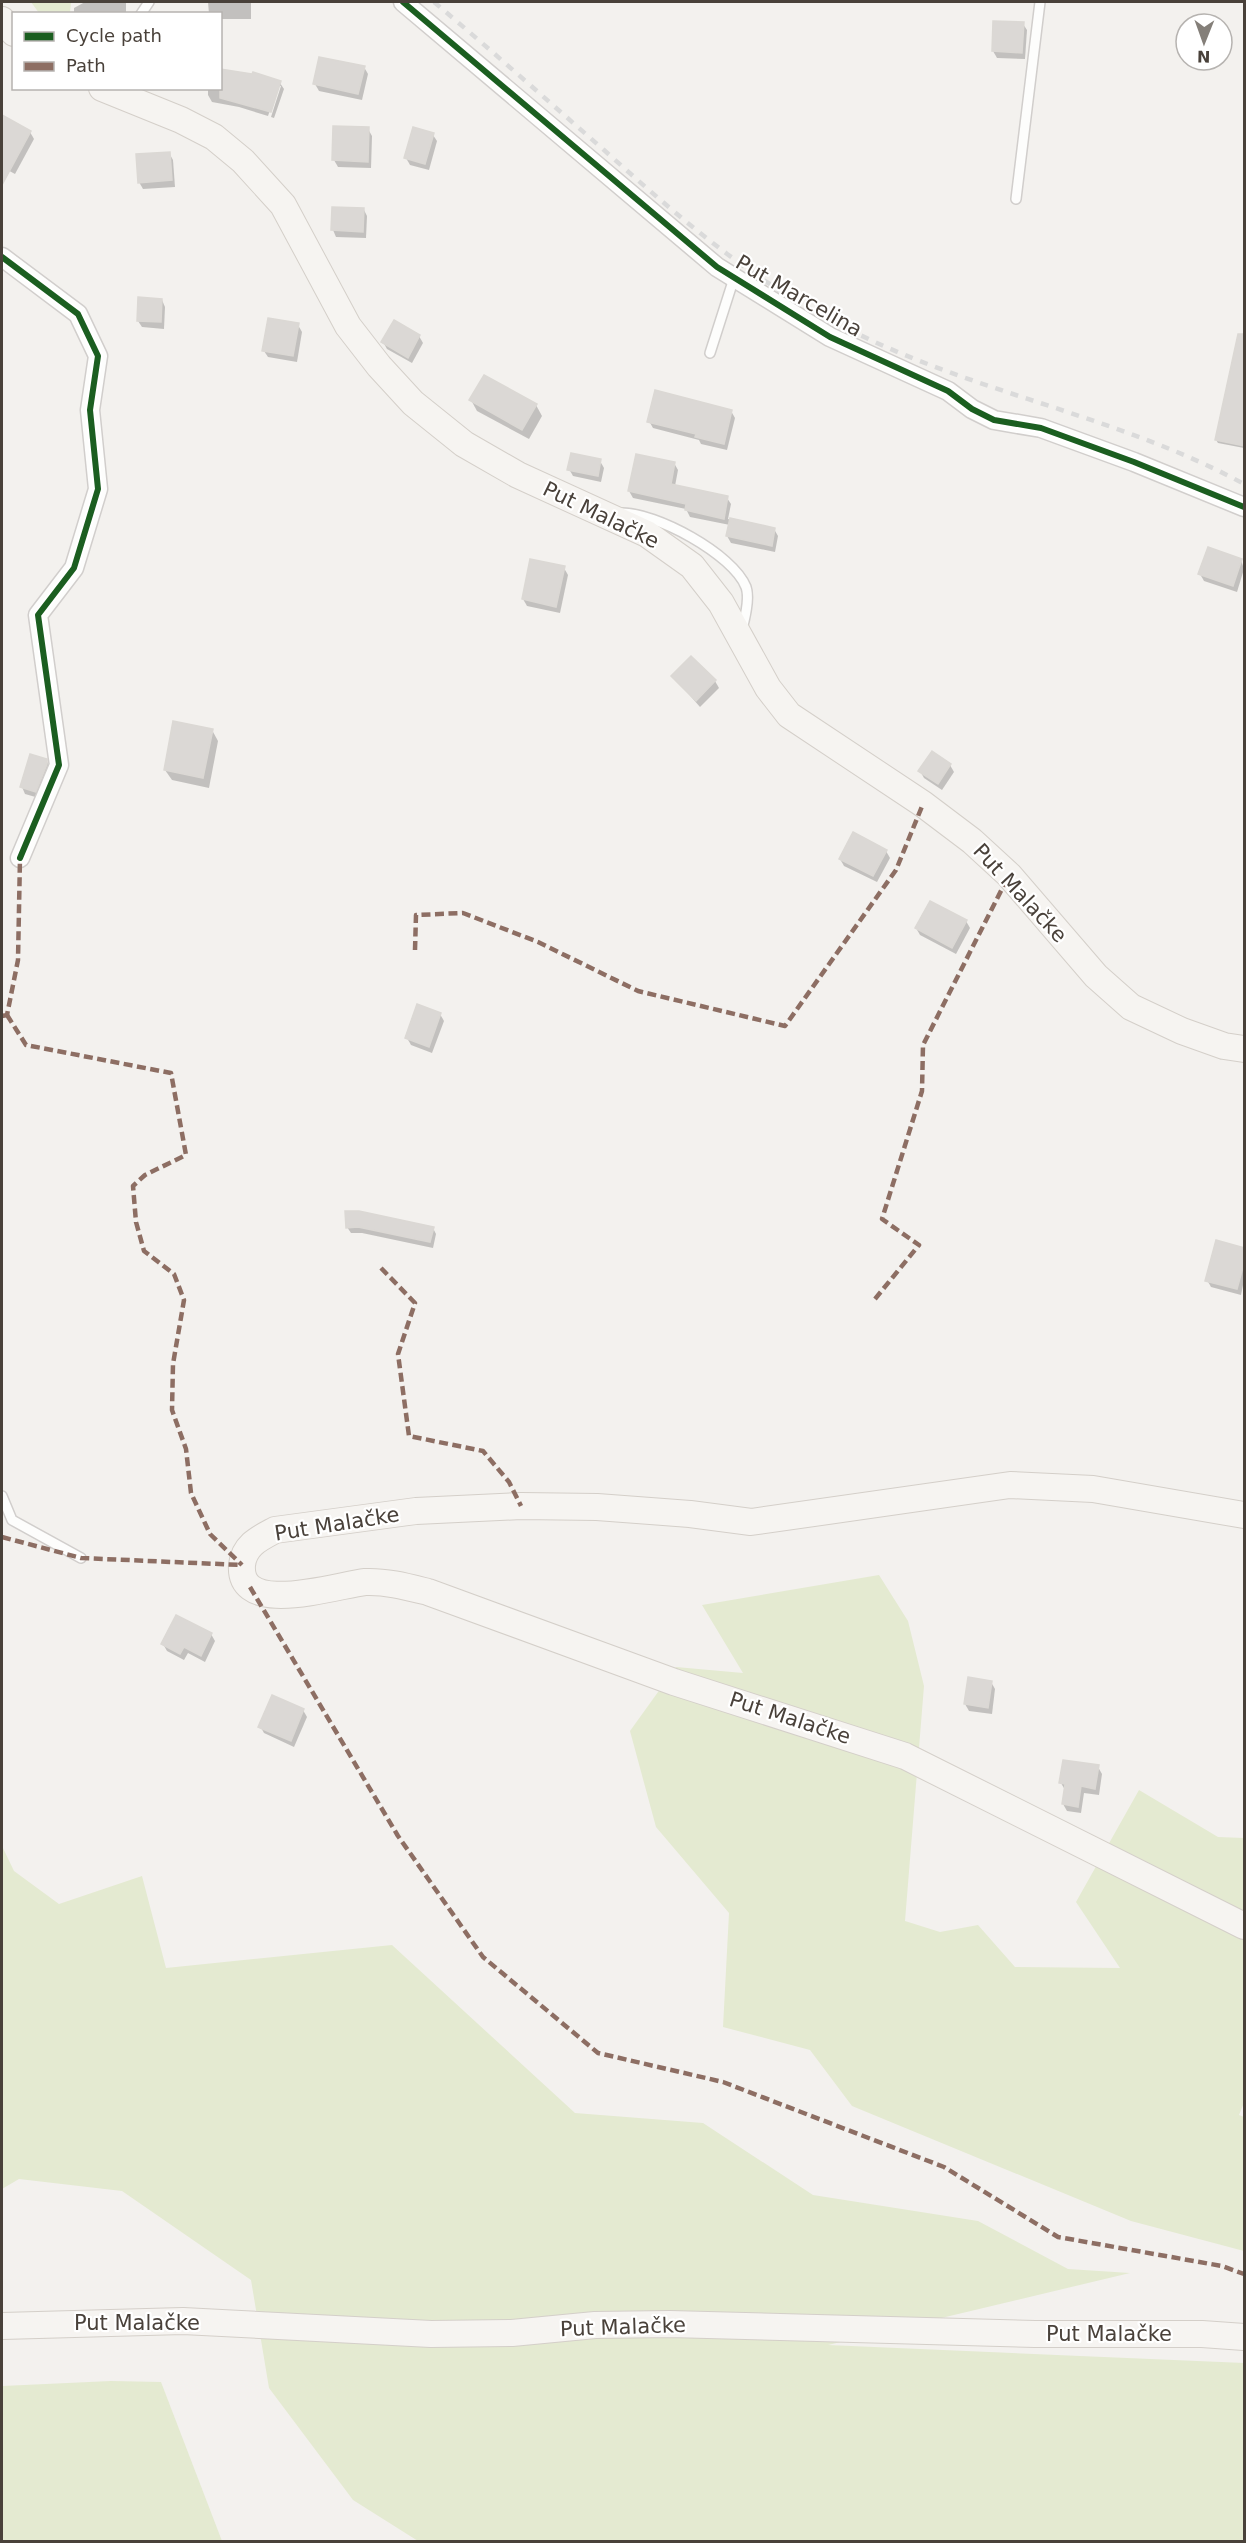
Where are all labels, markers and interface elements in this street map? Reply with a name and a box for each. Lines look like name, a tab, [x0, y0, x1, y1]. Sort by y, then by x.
legend	[12, 12, 222, 90]
north arrow	[1174, 12, 1234, 72]
text: Cycle path	[66, 25, 162, 46]
text: N	[1197, 47, 1211, 66]
text: Path	[66, 55, 106, 76]
street label: Put Marcelina	[732, 250, 866, 342]
street label: Put Malačke	[539, 477, 663, 553]
street label: Put Malačke	[968, 839, 1072, 947]
street label: Put Malačke	[273, 1502, 401, 1546]
street label: Put Malačke	[726, 1687, 854, 1749]
street label: Put Malačke	[74, 2311, 200, 2335]
street label: Put Malačke	[560, 2313, 686, 2341]
street label: Put Malačke	[1046, 2322, 1172, 2346]

